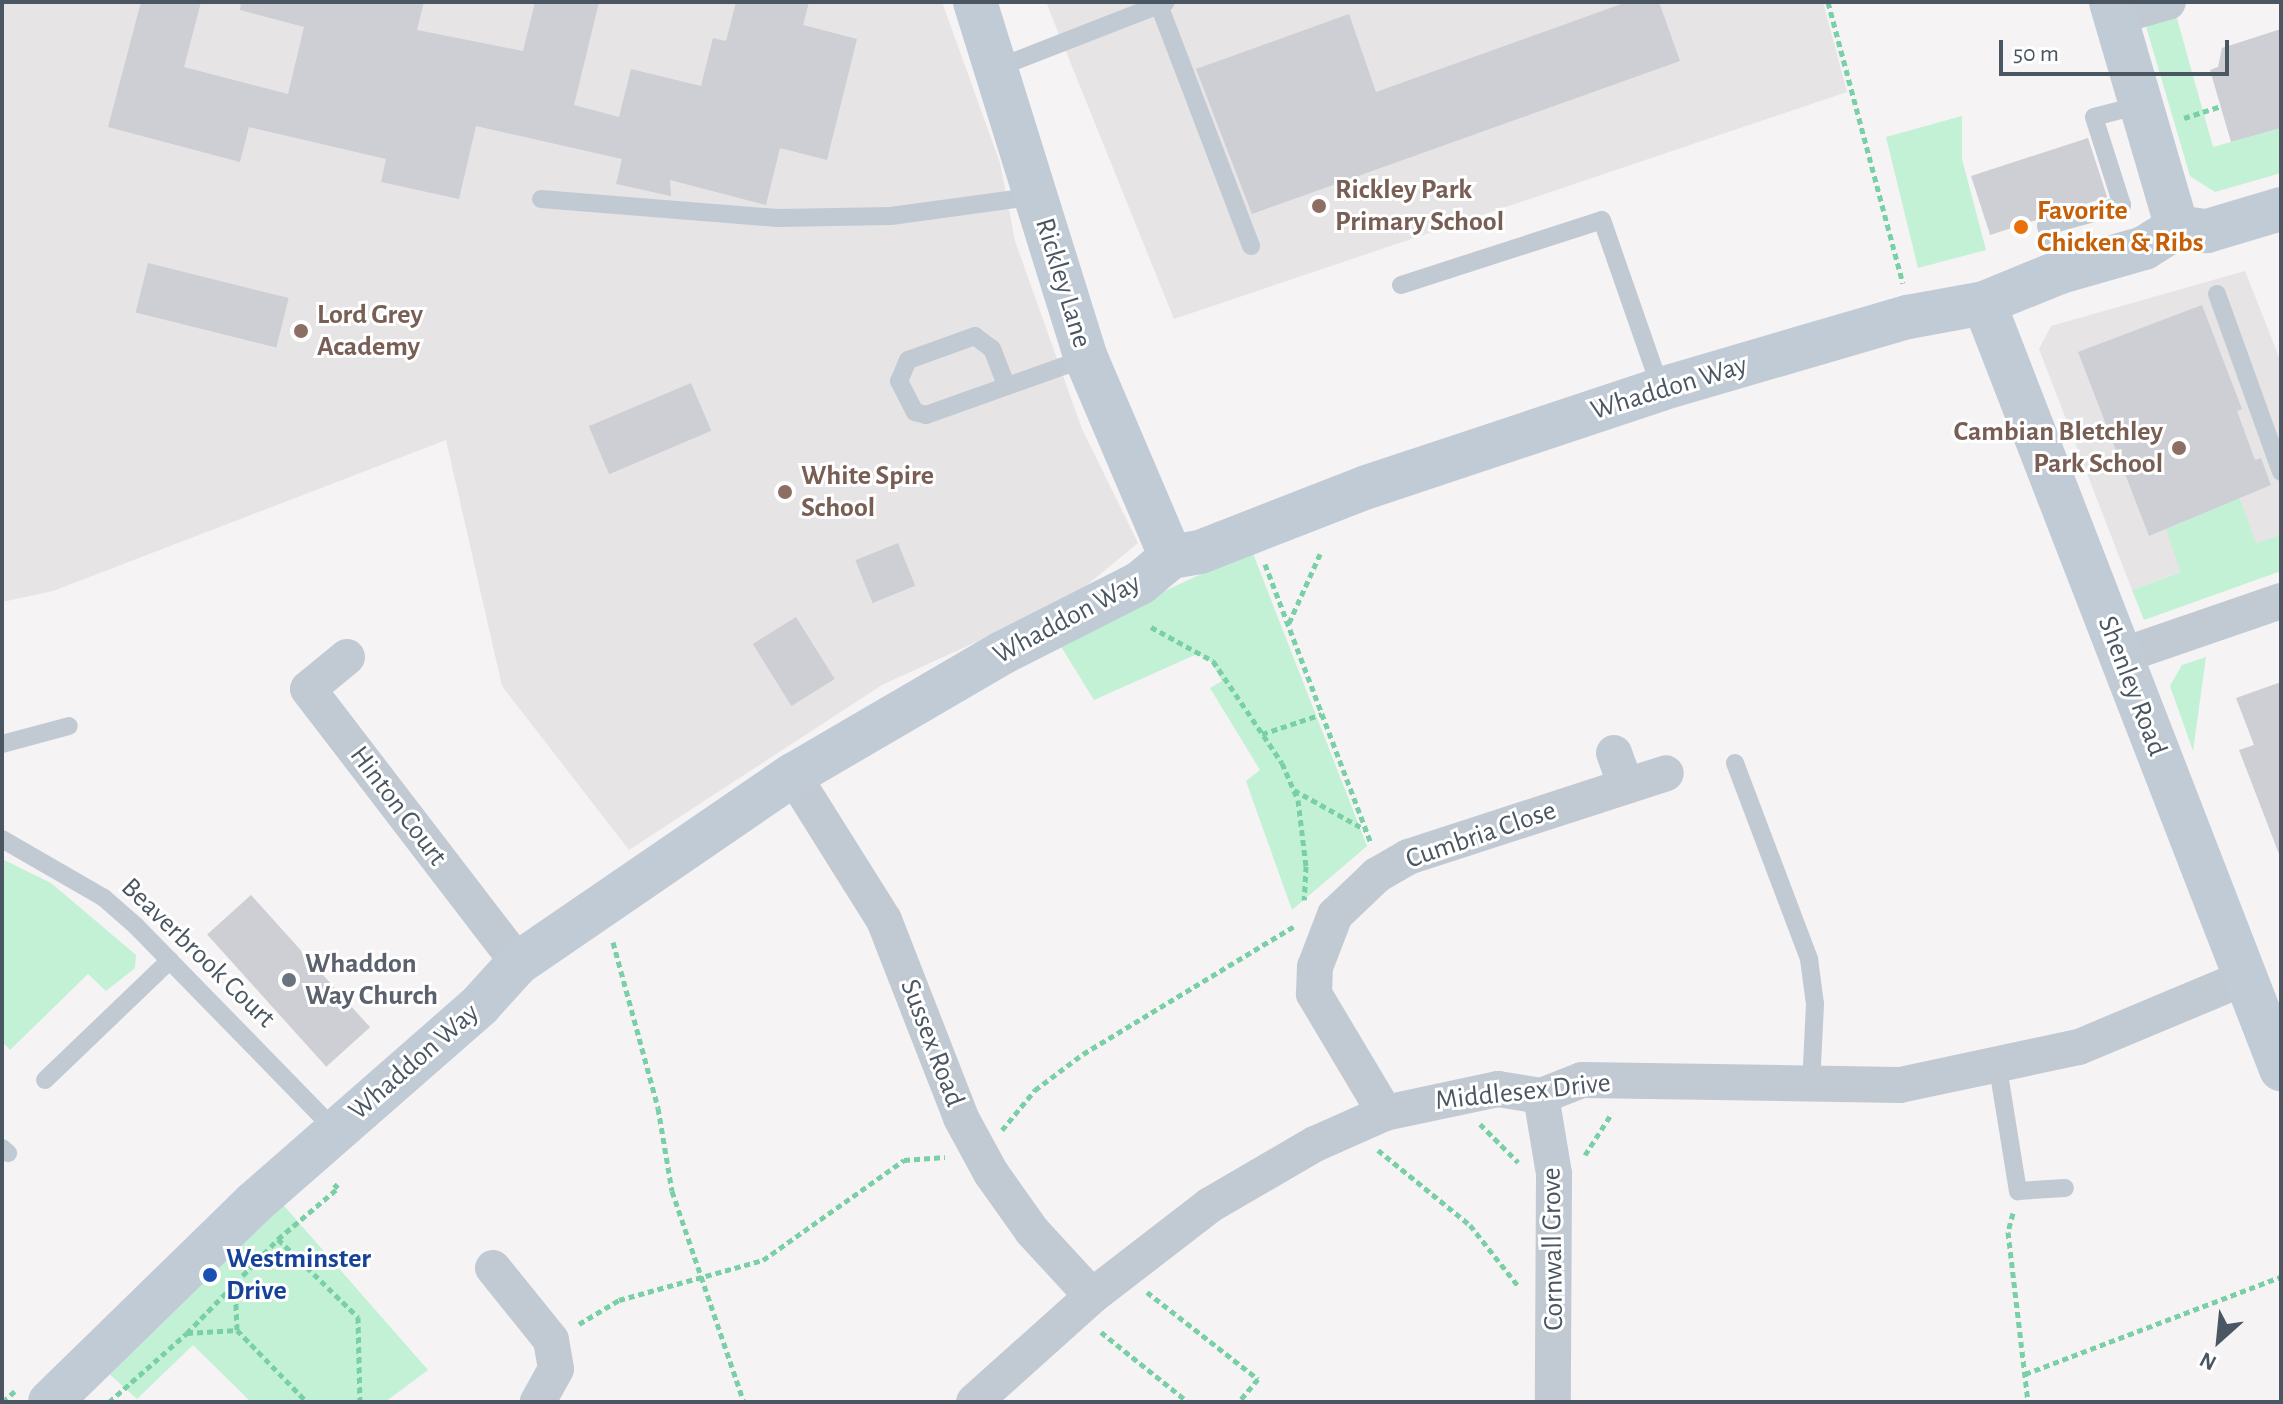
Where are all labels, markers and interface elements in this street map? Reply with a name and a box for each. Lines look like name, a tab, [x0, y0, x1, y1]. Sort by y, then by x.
scale bar	[2003, 24, 2233, 74]
text: 50 m	[2013, 42, 2059, 66]
place label: Rickley Park Primary School	[1335, 173, 1504, 239]
place label: Favorite Chicken & Ribs	[2037, 194, 2204, 260]
marker: Rickley Park Primary School	[1310, 197, 1328, 215]
street label: Rickley Lane	[1027, 214, 1099, 352]
marker: Favorite Chicken & Ribs	[2012, 218, 2030, 236]
place label: Lord Grey Academy	[317, 298, 423, 364]
marker: Lord Grey Academy	[292, 322, 310, 340]
street label: Whaddon Way	[1587, 348, 1751, 428]
place label: Cambian Bletchley Park School	[1954, 415, 2163, 481]
marker: Cambian Bletchley Park School	[2170, 439, 2188, 457]
place label: White Spire School	[801, 459, 934, 525]
marker: White Spire School	[776, 483, 794, 501]
street label: Whaddon Way	[988, 566, 1146, 672]
street label: Shenley Road	[2090, 611, 2174, 761]
street label: Hinton Court	[342, 740, 454, 872]
street label: Cumbria Close	[1402, 794, 1560, 876]
street label: Beaverbrook Court	[114, 871, 282, 1035]
place label: Whaddon Way Church	[305, 947, 438, 1013]
marker: Whaddon Way Church	[280, 971, 298, 989]
street label: Sussex Road	[892, 975, 972, 1111]
street label: Whaddon Way	[342, 996, 486, 1128]
street label: Middlesex Drive	[1434, 1066, 1612, 1118]
street label: Cornwall Grove	[1535, 1167, 1571, 1331]
place label: Westminster Drive	[226, 1242, 371, 1308]
marker: Westminster Drive	[201, 1266, 219, 1284]
north arrow	[2179, 1300, 2259, 1380]
text: N	[2196, 1348, 2220, 1375]

